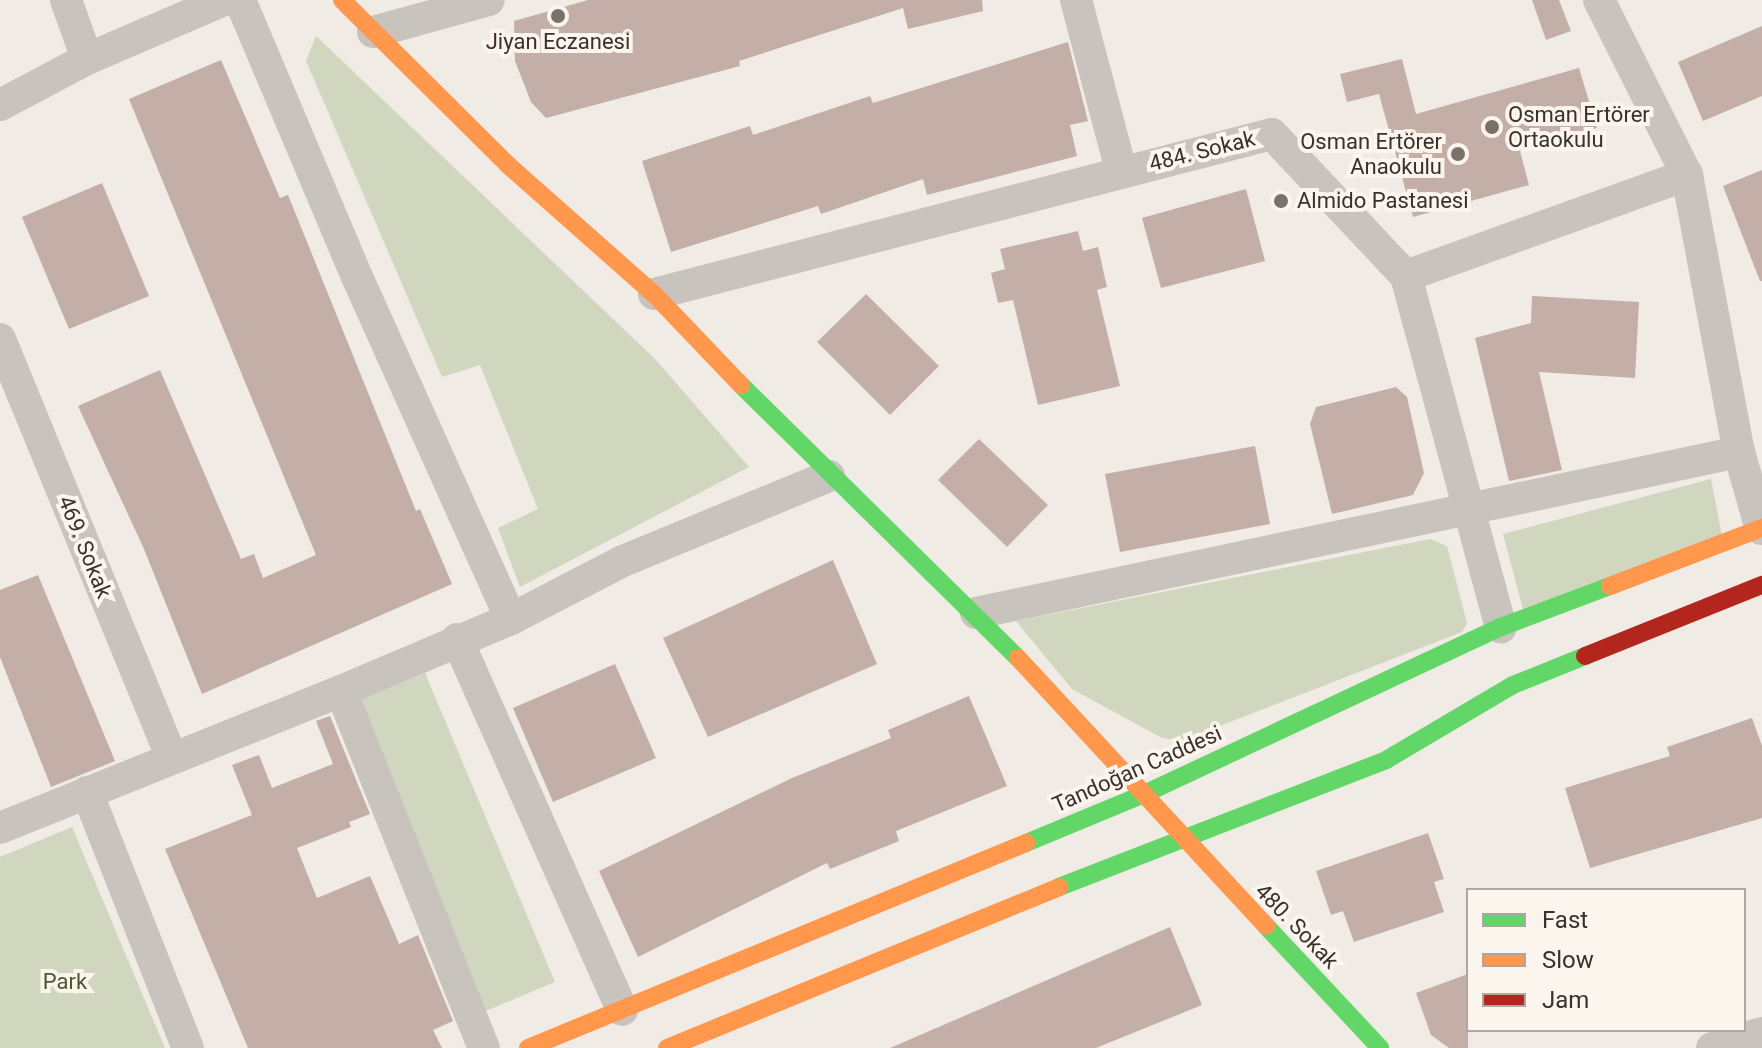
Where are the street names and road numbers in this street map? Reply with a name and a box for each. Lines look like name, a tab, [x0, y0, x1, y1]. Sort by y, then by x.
street label: 484. Sokak	[1146, 125, 1258, 177]
street label: 469. Sokak	[52, 492, 118, 602]
street label: Tandoğan Caddesi	[1048, 720, 1226, 818]
street label: 480. Sokak	[1250, 878, 1344, 974]

